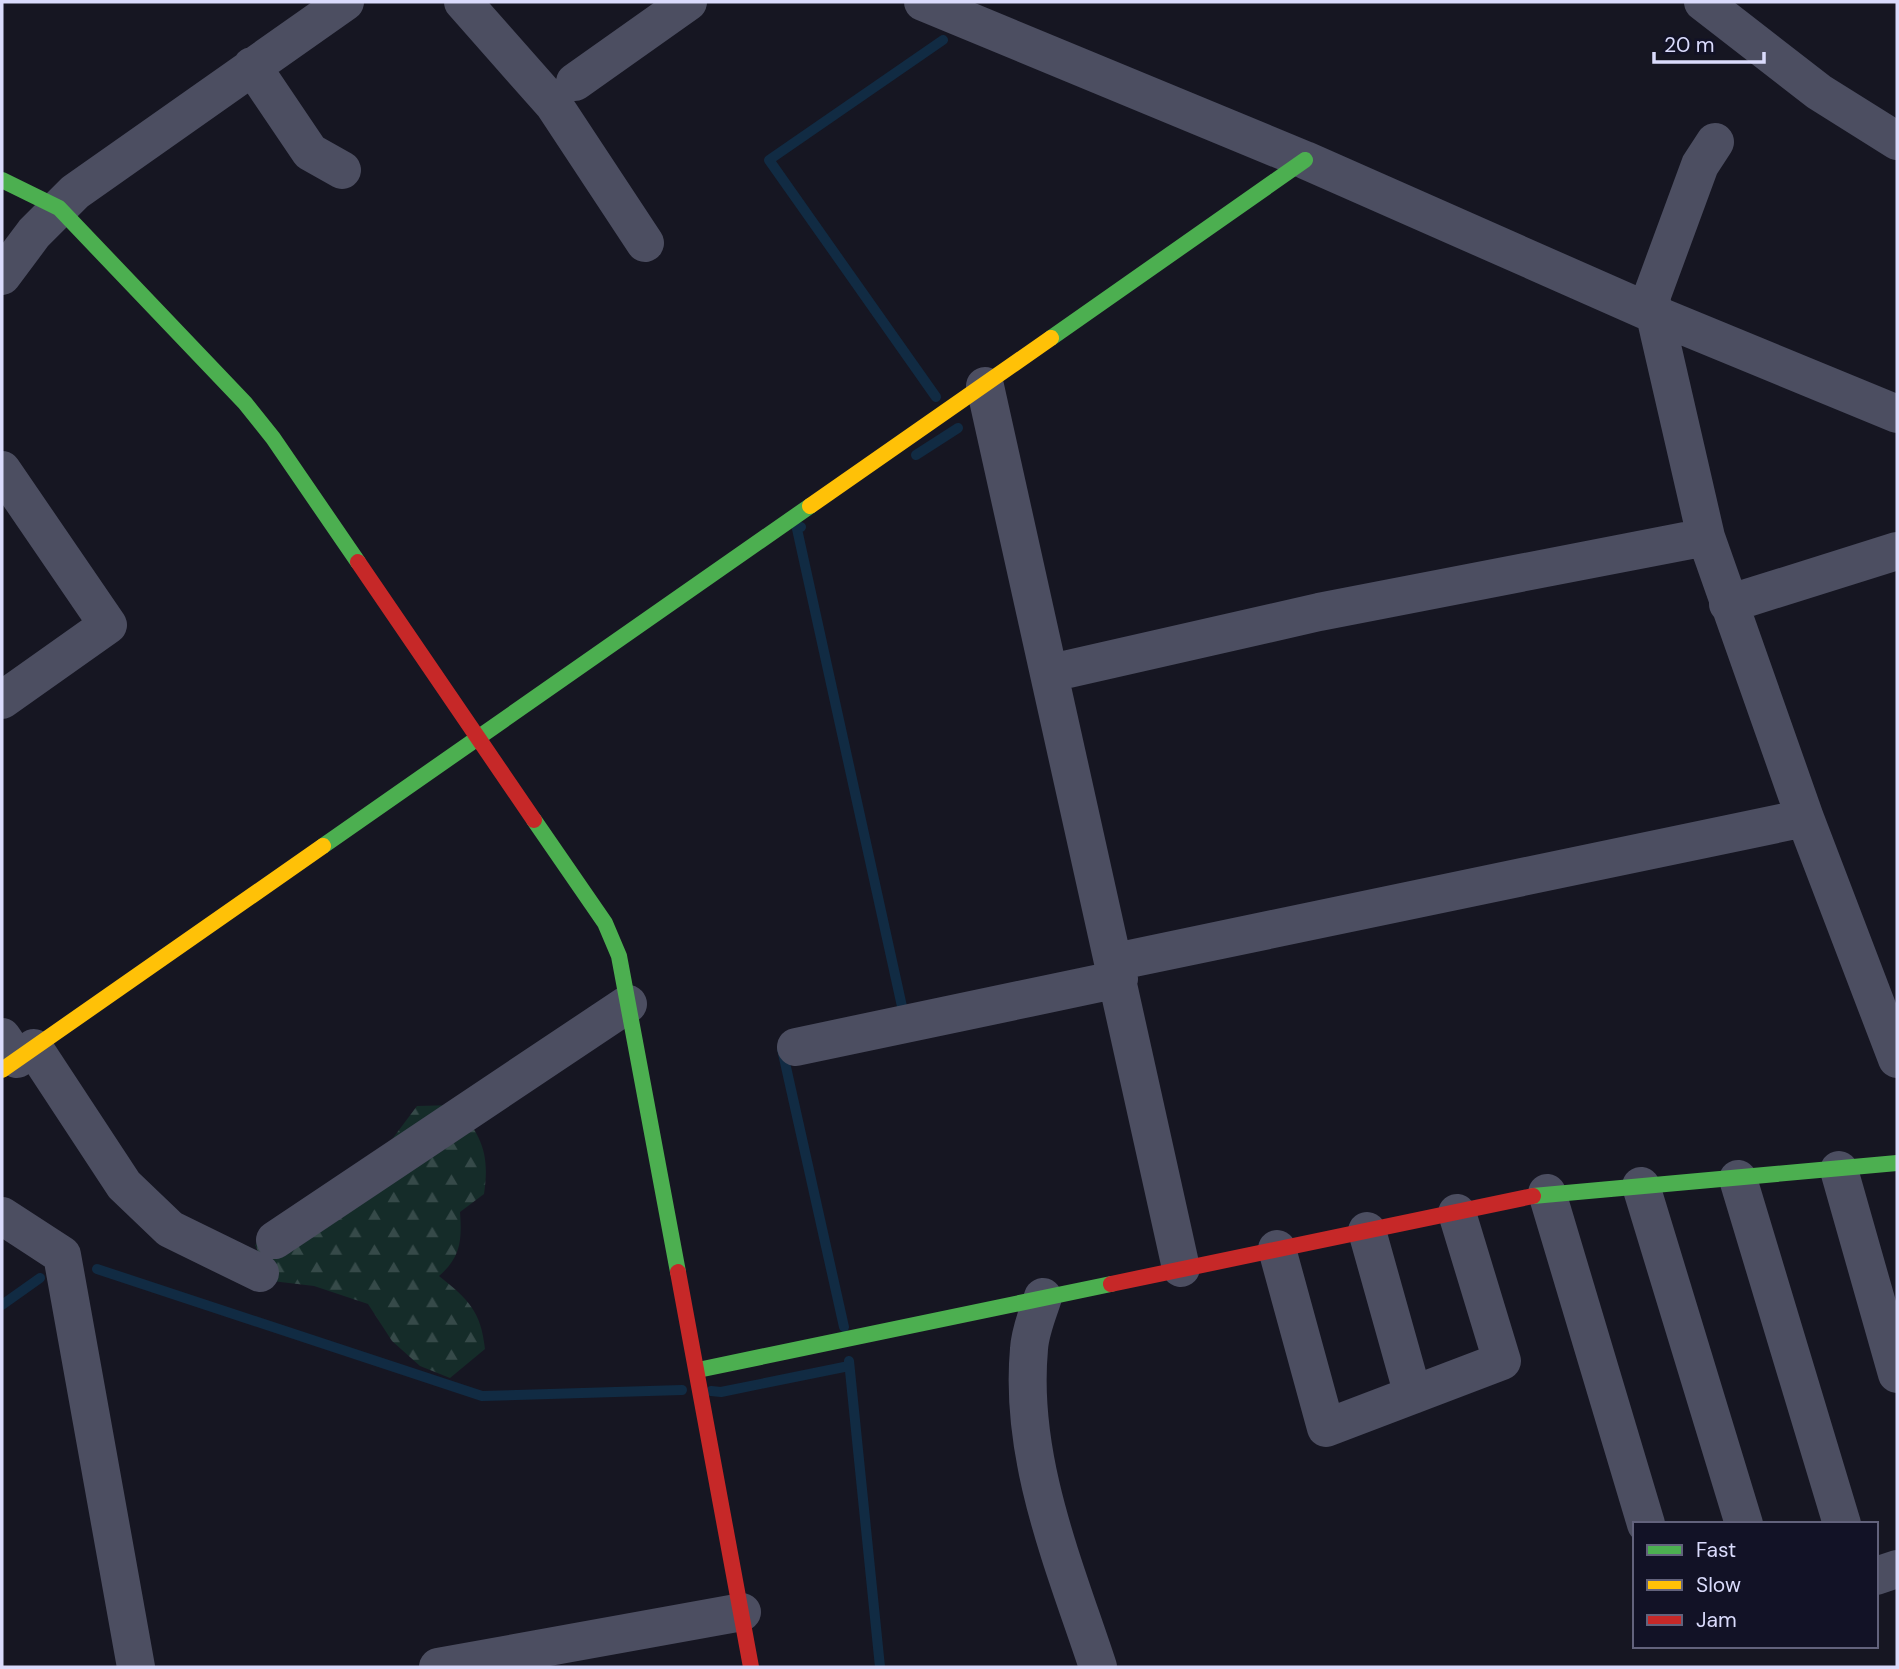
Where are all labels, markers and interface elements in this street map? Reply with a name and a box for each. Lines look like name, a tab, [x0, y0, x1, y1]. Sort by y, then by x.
scale bar	[1654, 21, 1764, 65]
text: 20 m	[1664, 31, 1715, 59]
legend	[1633, 1522, 1878, 1648]
text: Fast	[1696, 1536, 1736, 1564]
text: Slow	[1696, 1571, 1741, 1599]
text: Jam	[1696, 1606, 1737, 1634]

